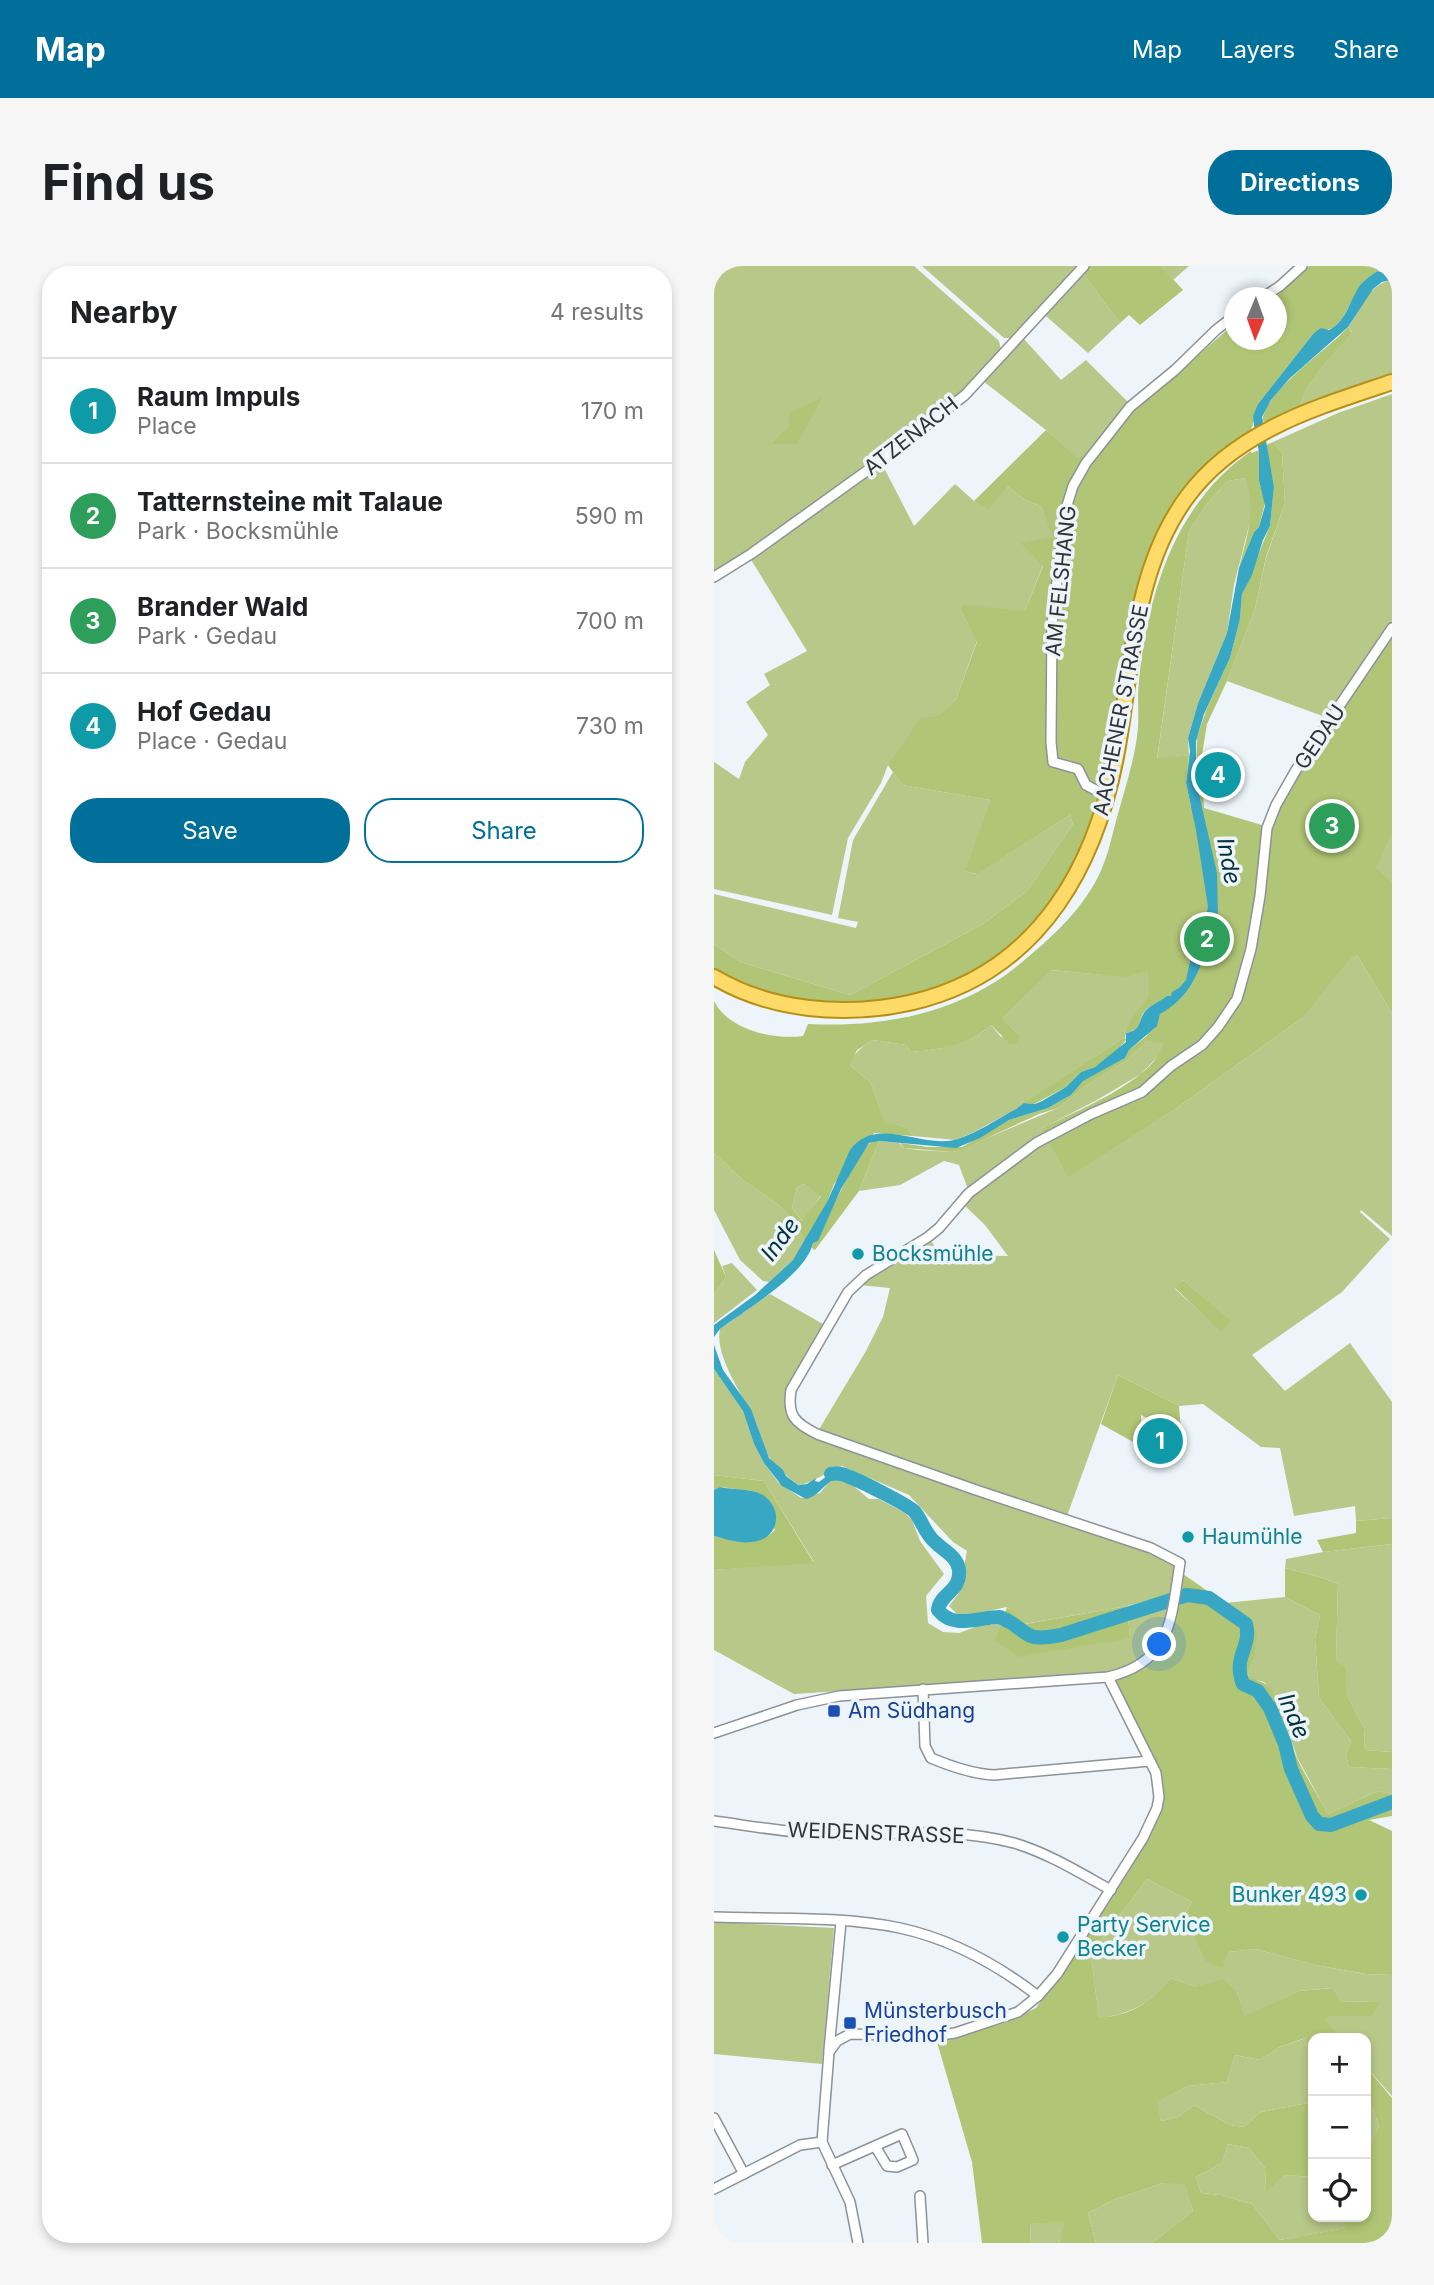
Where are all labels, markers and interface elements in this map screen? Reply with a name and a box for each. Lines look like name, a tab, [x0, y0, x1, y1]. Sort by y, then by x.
text: Map	[35, 29, 106, 69]
text: Map	[1132, 35, 1182, 64]
text: Layers	[1220, 35, 1295, 64]
text: Share	[1333, 35, 1399, 64]
button: Directions	[1208, 150, 1392, 215]
text: Find us	[42, 153, 215, 212]
north arrow	[1224, 287, 1287, 350]
text: Nearby	[70, 294, 178, 330]
text: 4 results	[550, 298, 644, 326]
text: Raum Impuls	[137, 381, 300, 412]
street label: ATZENACH	[859, 391, 963, 480]
text: 1	[88, 397, 98, 425]
text: 170 m	[581, 397, 644, 425]
text: Place	[137, 412, 197, 440]
text: Tatternsteine mit Talaue	[137, 486, 443, 517]
text: 2	[86, 502, 100, 530]
text: 590 m	[575, 502, 644, 530]
street label: AM FELSHANG	[1040, 504, 1081, 658]
text: Park · Bocksmühle	[137, 517, 339, 545]
text: Brander Wald	[137, 591, 308, 622]
street label: AACHENER STRASSE	[1088, 602, 1153, 818]
text: 3	[86, 607, 100, 635]
text: 700 m	[576, 607, 644, 635]
text: Park · Gedau	[137, 622, 277, 650]
text: Hof Gedau	[137, 696, 272, 727]
street label: GEDAU	[1289, 700, 1350, 774]
text: 4	[85, 712, 101, 740]
text: 730 m	[576, 712, 644, 740]
text: Place · Gedau	[137, 727, 287, 755]
pin: 4	[1195, 749, 1241, 801]
button: Save	[70, 798, 350, 863]
button: Share	[364, 798, 644, 863]
pin: 3	[1309, 800, 1355, 852]
water label: Inde	[1211, 835, 1247, 887]
pin: 2	[1184, 913, 1230, 965]
water label: Inde	[755, 1212, 805, 1266]
place label: Bocksmühle	[872, 1241, 994, 1266]
marker: Bocksmühle	[850, 1246, 866, 1262]
pin: 1	[1137, 1415, 1183, 1467]
place label: Haumühle	[1202, 1524, 1302, 1549]
marker: Haumühle	[1180, 1529, 1196, 1545]
your location	[1142, 1627, 1176, 1661]
water label: Inde	[1272, 1689, 1316, 1743]
place label: Am Südhang	[848, 1698, 975, 1723]
marker: Am Südhang	[826, 1703, 842, 1719]
street label: WEIDENSTRASSE	[787, 1817, 965, 1848]
place label: Bunker 493	[1232, 1882, 1347, 1907]
marker: Bunker 493	[1353, 1887, 1369, 1903]
place label: Party Service Becker	[1077, 1912, 1211, 1961]
marker: Party Service Becker	[1055, 1929, 1071, 1945]
place label: Münsterbusch Friedhof	[864, 1998, 1007, 2047]
marker: Münsterbusch Friedhof	[842, 2015, 858, 2031]
map controls	[1308, 2033, 1371, 2222]
button: +	[1308, 2033, 1371, 2096]
button: −	[1308, 2096, 1371, 2159]
button: locate	[1308, 2159, 1371, 2222]

